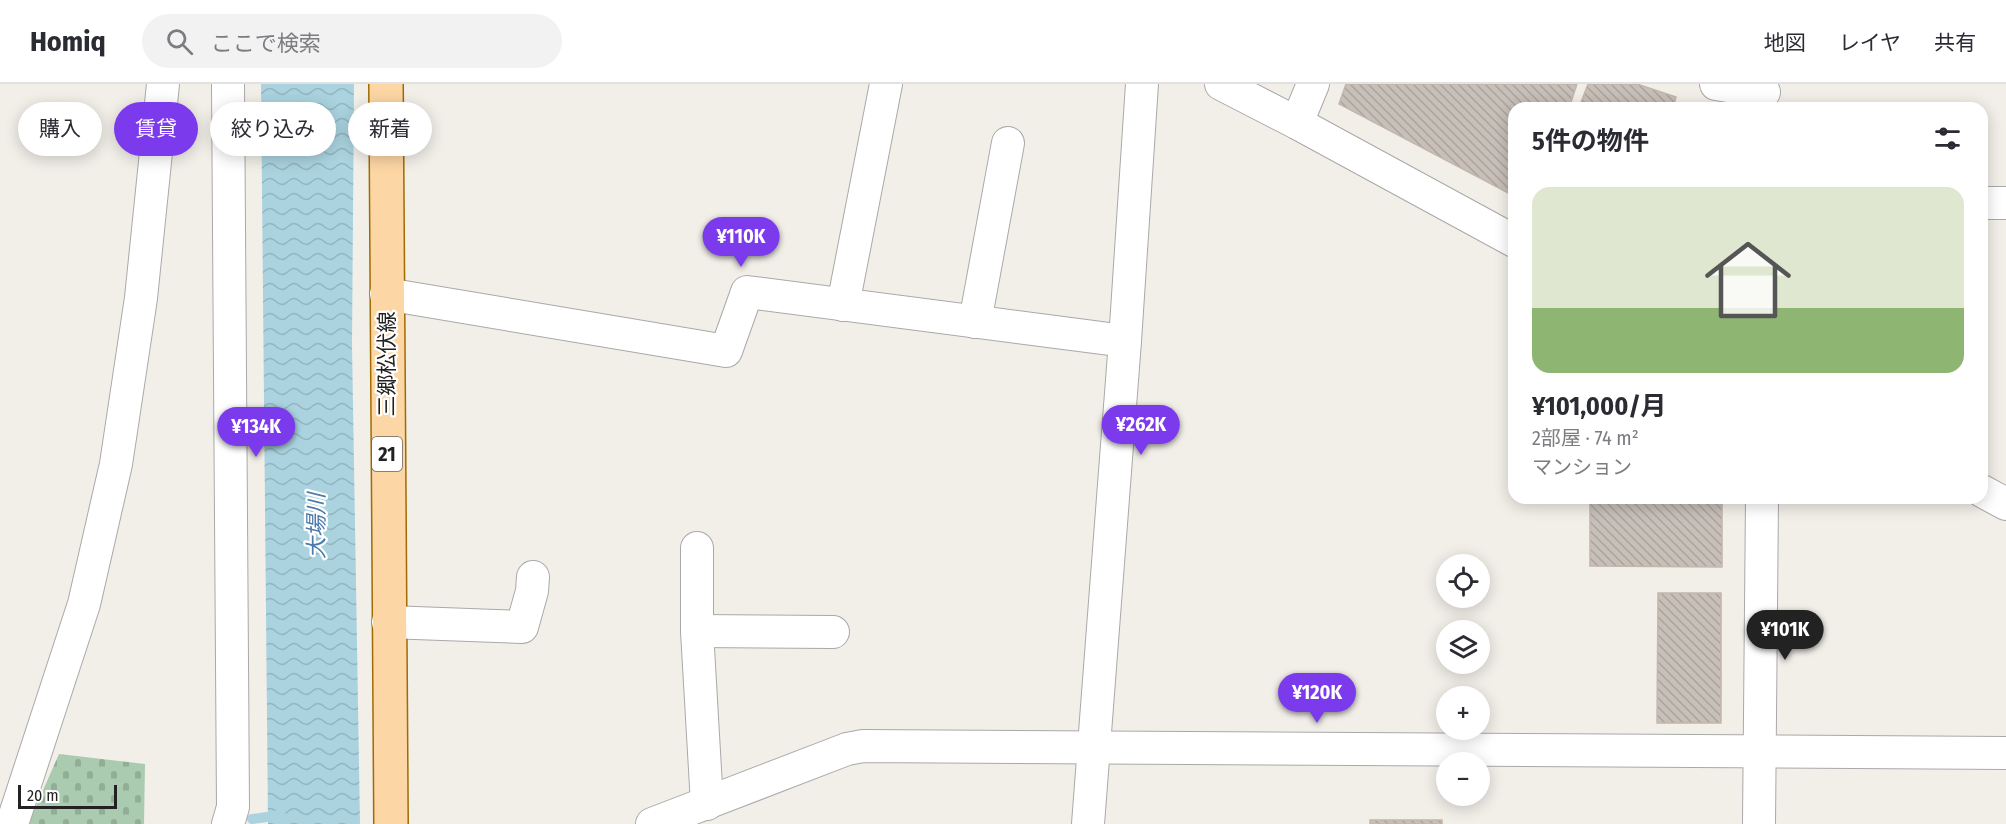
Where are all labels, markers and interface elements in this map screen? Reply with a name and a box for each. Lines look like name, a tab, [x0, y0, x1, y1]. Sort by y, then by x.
search box	[142, 14, 562, 68]
text: Homiq	[30, 25, 106, 58]
icon: search	[163, 25, 196, 58]
text: ここで検索	[211, 30, 321, 57]
text: 地図	[1764, 30, 1806, 56]
text: レイヤ	[1839, 30, 1901, 56]
text: 共有	[1934, 30, 1976, 56]
chip: 購入	[18, 102, 102, 156]
chip: 賃貸	[114, 102, 198, 156]
chip: 絞り込み	[210, 102, 336, 156]
chip: 新着	[348, 102, 432, 156]
icon: filters	[1931, 122, 1964, 155]
text: 5件の物件	[1532, 126, 1649, 157]
pin: ¥110K	[699, 217, 783, 268]
text: ¥110K	[717, 224, 765, 248]
icon: home	[1694, 226, 1802, 334]
street label: 三郷松伏線	[374, 312, 400, 417]
text: ¥101,000/月	[1532, 391, 1667, 422]
pin: ¥262K	[1099, 405, 1183, 456]
pin: ¥134K	[214, 407, 298, 458]
text: ¥262K	[1116, 412, 1166, 436]
text: ¥134K	[231, 414, 281, 438]
text: 2部屋 · 74 m²	[1532, 426, 1639, 450]
road number: 21	[372, 437, 402, 471]
text: マンション	[1532, 455, 1632, 479]
water label: 大場川	[303, 491, 330, 559]
map controls	[1436, 554, 1490, 806]
button: locate	[1436, 554, 1490, 608]
pin: ¥101K	[1743, 610, 1827, 661]
text: ¥101K	[1761, 617, 1809, 641]
button: layers	[1436, 620, 1490, 674]
pin: ¥120K	[1275, 673, 1359, 724]
text: ¥120K	[1292, 680, 1342, 704]
button: +	[1436, 686, 1490, 740]
button: −	[1436, 752, 1490, 806]
scale bar	[18, 782, 117, 810]
text: 20 m	[27, 786, 58, 805]

